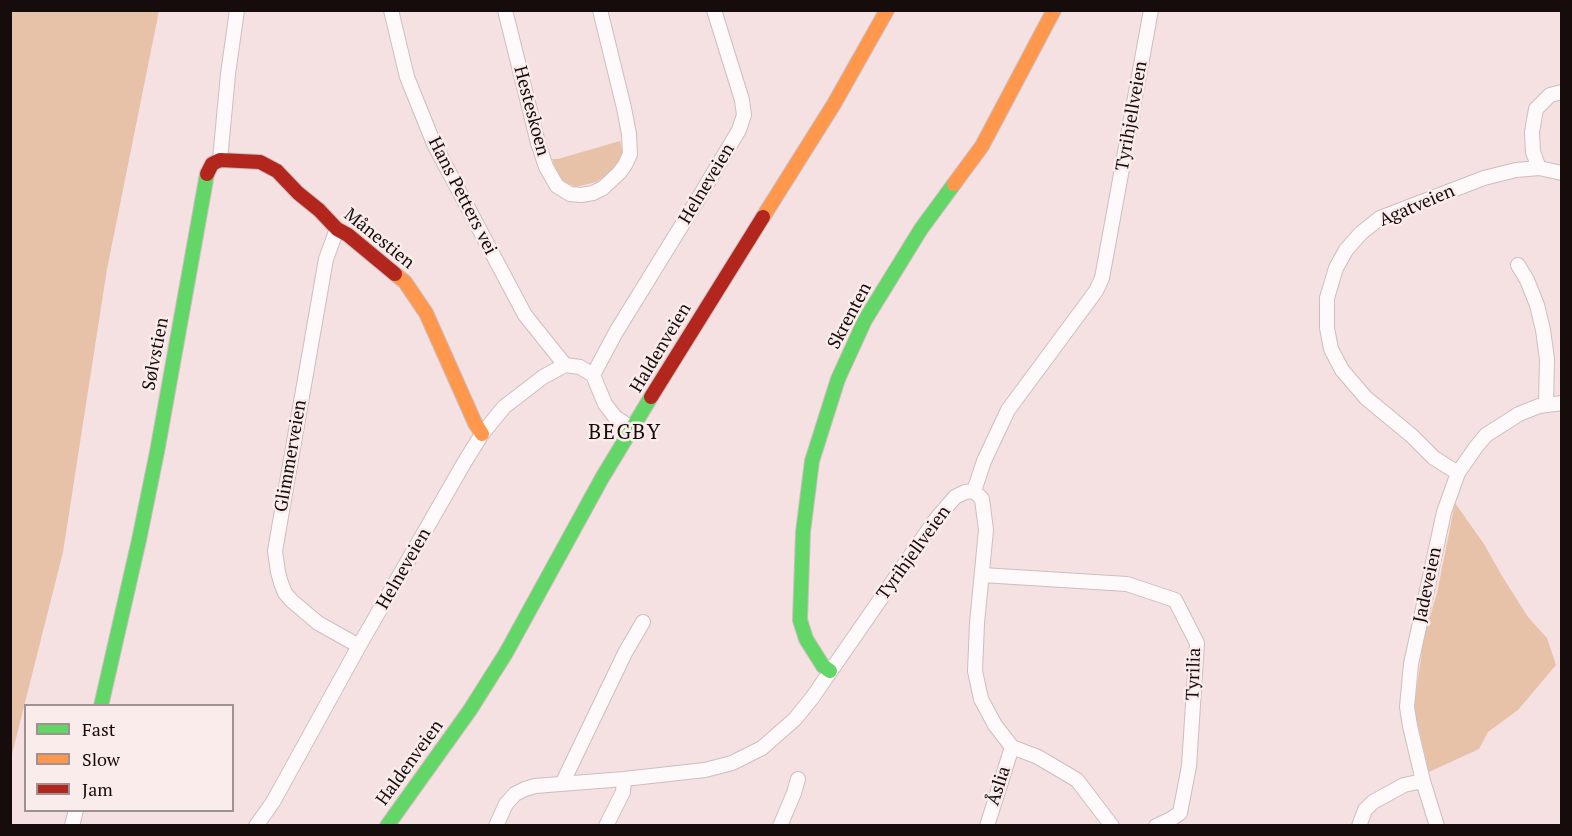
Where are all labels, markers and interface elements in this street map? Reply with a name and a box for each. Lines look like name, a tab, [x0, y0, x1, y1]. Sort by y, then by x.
street label: Tyrihjellveien	[1112, 59, 1152, 173]
street label: Hesteskoen	[509, 64, 553, 158]
street label: Hans Petters vei	[423, 134, 501, 258]
street label: Helneveien	[675, 140, 739, 228]
street label: Agatveien	[1376, 180, 1458, 232]
street label: Månestien	[340, 204, 418, 274]
street label: Skrenten	[824, 279, 876, 353]
street label: Haldenveien	[626, 299, 696, 397]
street label: Sølvstien	[138, 316, 174, 392]
street label: Glimmerveien	[271, 398, 311, 514]
district label: BEGBY	[588, 420, 662, 446]
street label: Tyrihjellveien	[873, 502, 955, 604]
street label: Helneveien	[372, 525, 436, 613]
street label: Jadeveien	[1409, 545, 1447, 625]
street label: Tyrilia	[1182, 647, 1206, 701]
legend	[24, 704, 234, 812]
street label: Haldenveien	[372, 716, 448, 810]
text: Fast	[82, 717, 115, 741]
text: Slow	[82, 747, 120, 771]
street label: Åslia	[983, 764, 1015, 808]
text: Jam	[82, 777, 113, 801]

